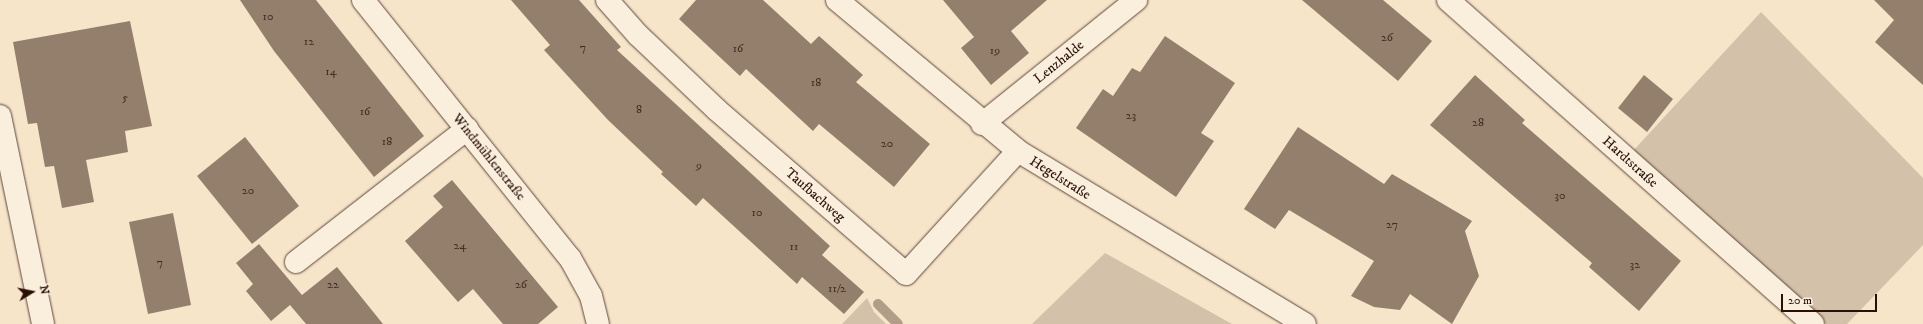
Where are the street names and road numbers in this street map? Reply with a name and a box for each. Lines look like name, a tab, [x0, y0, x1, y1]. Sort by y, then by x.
street label: Lenzhalde	[1031, 37, 1087, 87]
street label: Windmühlenstraße	[449, 110, 529, 204]
street label: Hardtstraße	[1599, 133, 1661, 191]
street label: Hegelstraße	[1026, 153, 1094, 203]
street label: Taufbachweg	[782, 164, 848, 226]

